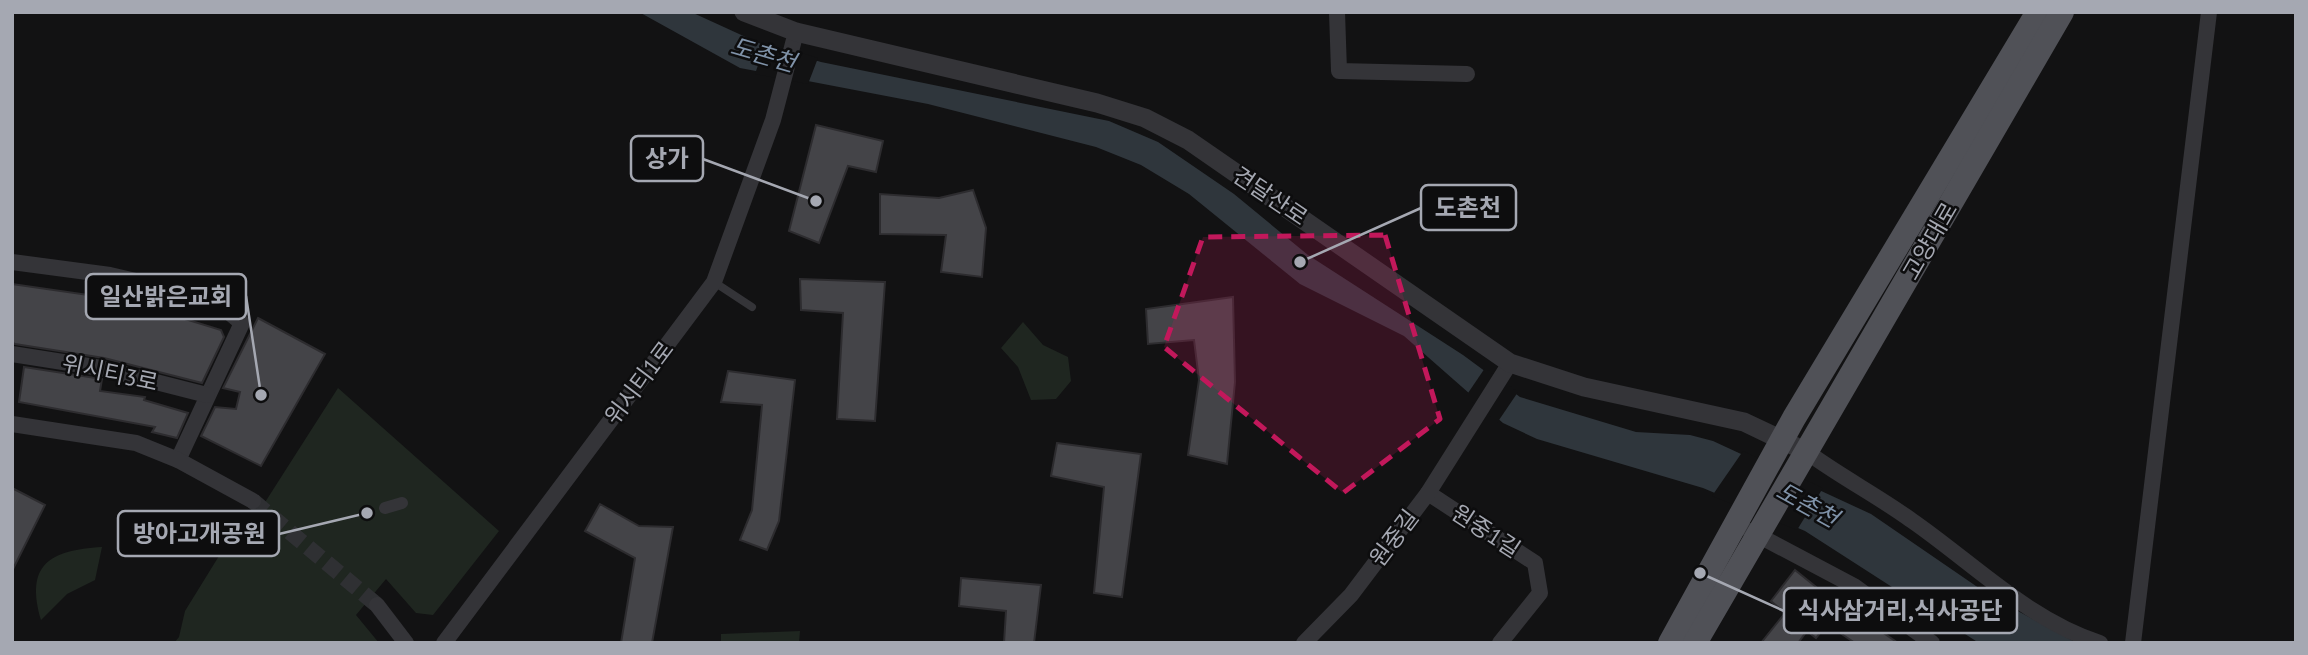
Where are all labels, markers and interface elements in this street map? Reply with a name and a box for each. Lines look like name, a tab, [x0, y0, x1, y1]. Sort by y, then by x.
water label: 도촌천	[727, 30, 802, 79]
callout: 상가	[631, 136, 703, 181]
text: 상가	[645, 143, 689, 174]
street label: 견달산로	[1227, 160, 1313, 231]
callout: 도촌천	[1421, 185, 1516, 230]
text: 도촌천	[1435, 192, 1501, 223]
street label: 고양대로	[1896, 197, 1963, 285]
callout: 일산밝은교회	[86, 274, 246, 319]
text: 일산밝은교회	[100, 281, 232, 312]
street label: 위시티1로	[598, 335, 679, 430]
street label: 위시티3로	[60, 348, 161, 397]
water label: 도촌천	[1771, 475, 1846, 536]
street label: 원중1길	[1446, 498, 1526, 563]
street label: 원중길	[1363, 504, 1424, 572]
callout: 방아고개공원	[118, 511, 279, 556]
text: 방아고개공원	[133, 518, 265, 549]
callout: 식사삼거리,식사공단	[1784, 588, 2017, 633]
text: 식사삼거리,식사공단	[1798, 595, 2002, 626]

